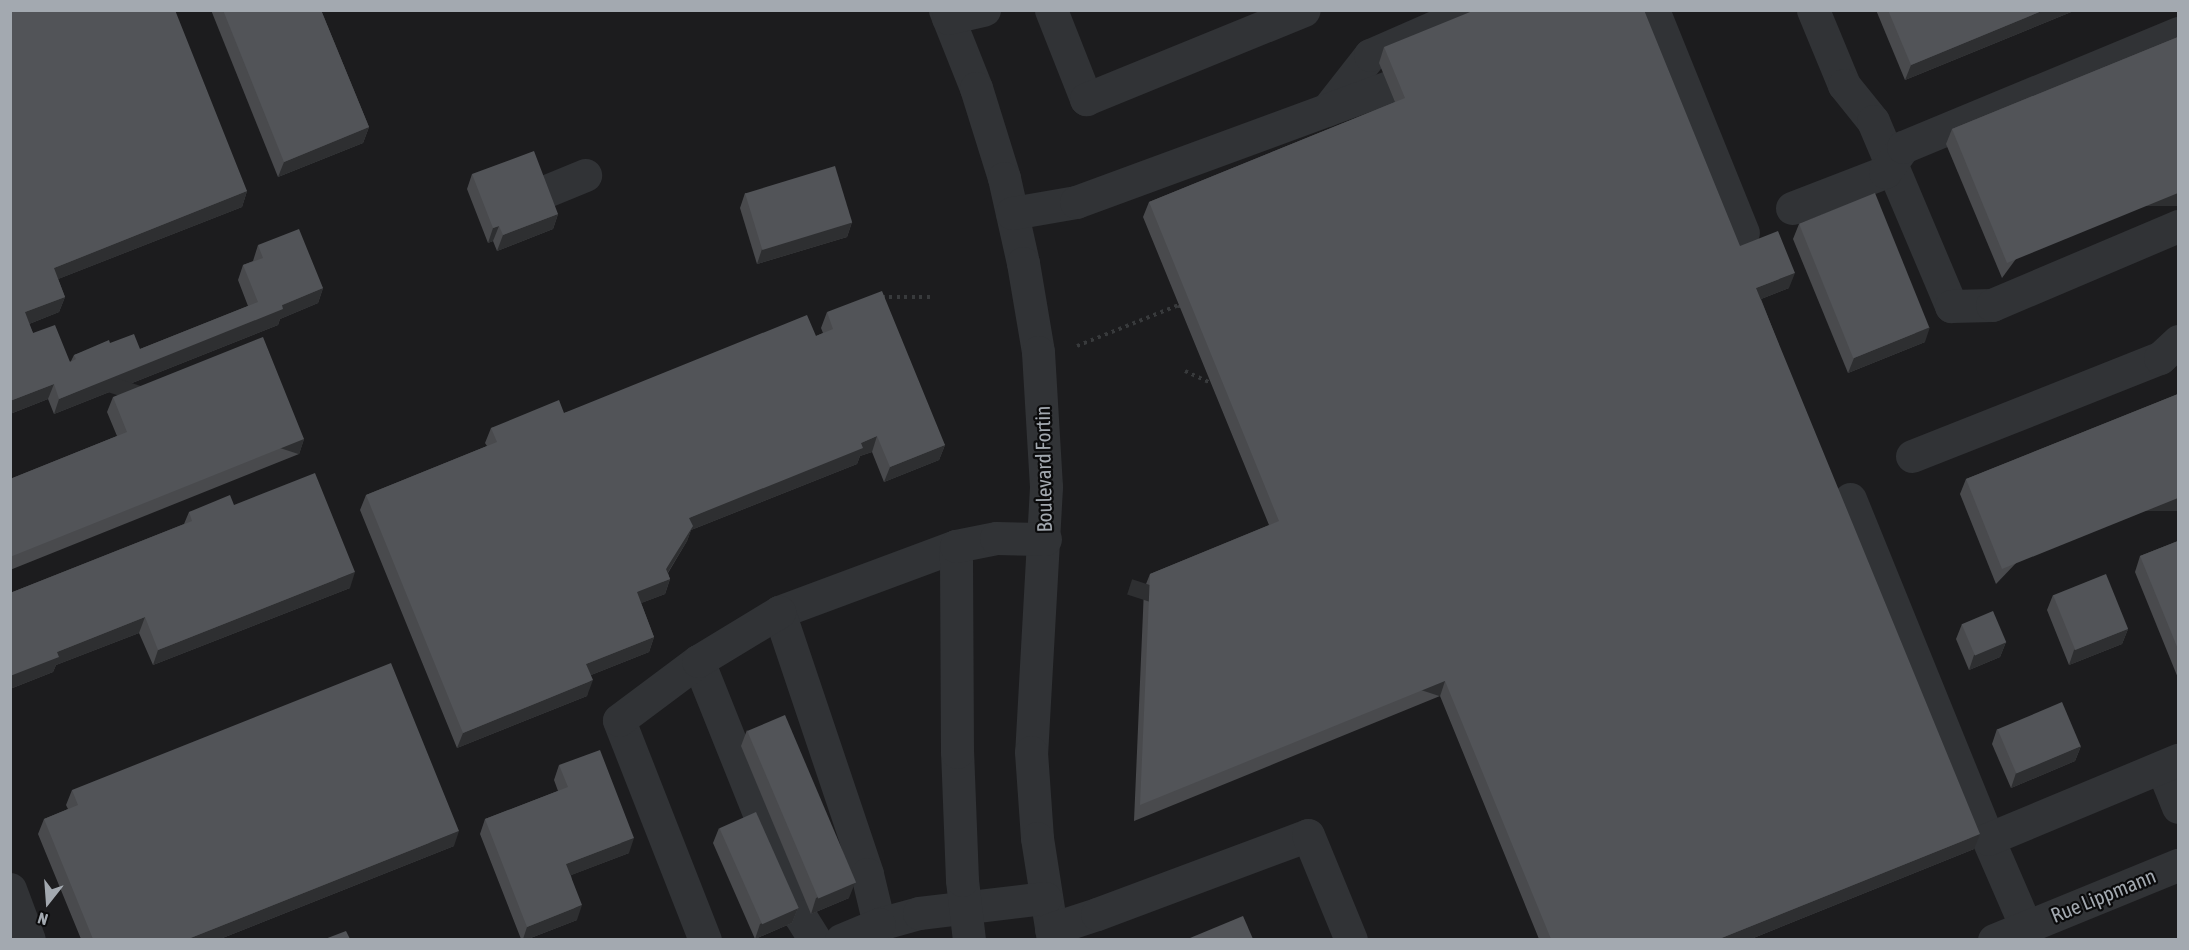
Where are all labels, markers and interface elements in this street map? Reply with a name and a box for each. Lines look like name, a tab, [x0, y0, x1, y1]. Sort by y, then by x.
street label: Boulevard Fortin	[1029, 405, 1057, 533]
street label: Rue Lippmann	[2047, 862, 2159, 928]
north arrow	[18, 872, 78, 932]
text: N	[36, 909, 50, 929]

